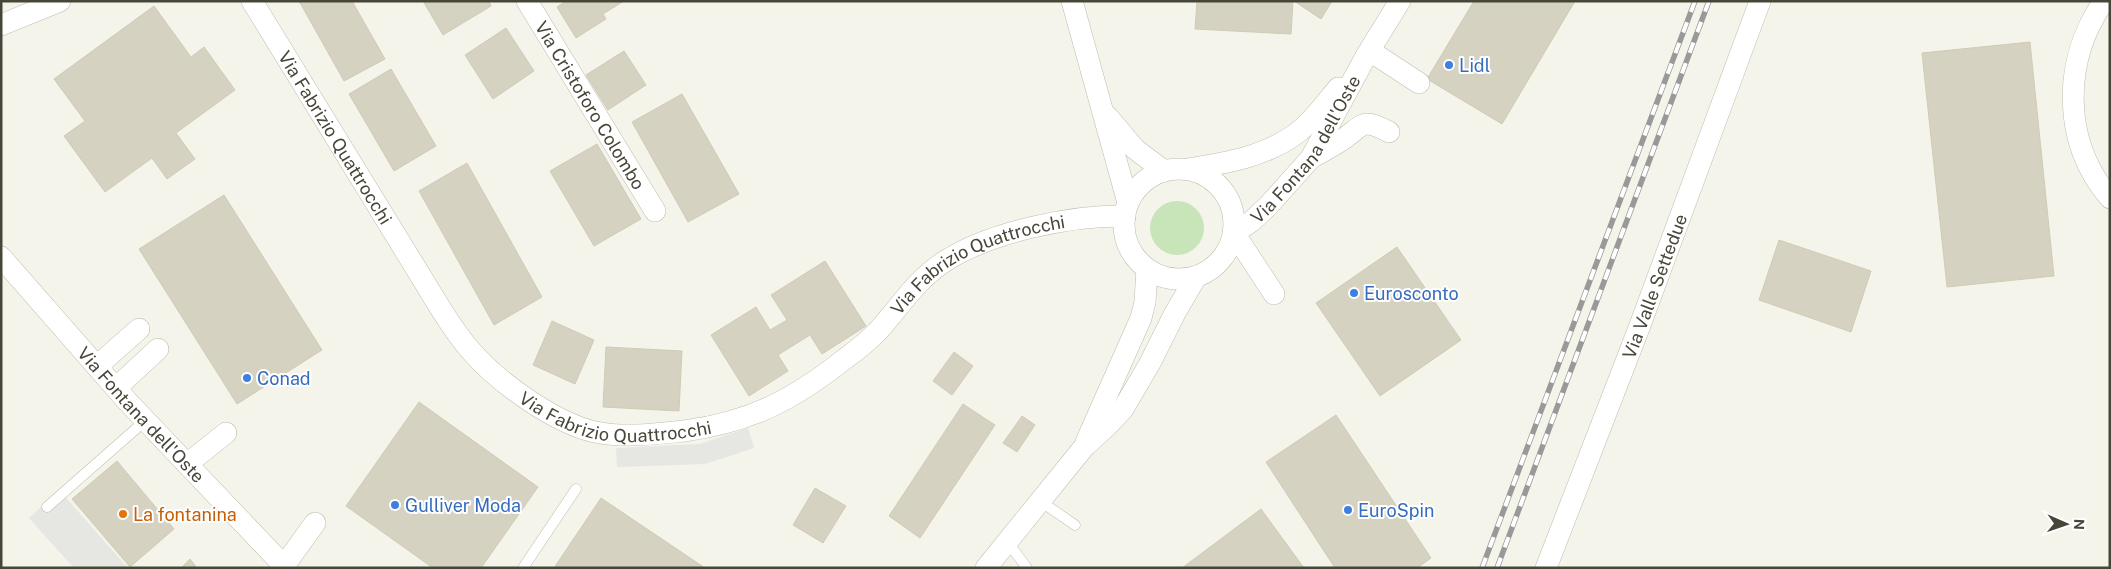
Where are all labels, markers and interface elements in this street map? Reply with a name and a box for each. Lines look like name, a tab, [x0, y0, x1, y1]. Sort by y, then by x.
street label: Via Cristoforo Colombo	[531, 17, 650, 193]
street label: Via Fabrizio Quattrocchi	[275, 47, 397, 228]
place label: Lidl	[1459, 55, 1490, 76]
marker: Lidl	[1443, 59, 1455, 71]
street label: Via Fontana dell'Oste	[1246, 71, 1364, 227]
street label: Via Fabrizio Quattrocchi	[886, 210, 1066, 319]
street label: Via Valle Settedue	[1618, 211, 1691, 361]
place label: Eurosconto	[1364, 283, 1459, 304]
marker: Eurosconto	[1348, 287, 1360, 299]
street label: Via Fontana dell'Oste	[74, 342, 209, 487]
place label: Conad	[257, 368, 311, 389]
marker: Conad	[241, 372, 253, 384]
street label: Via Fabrizio Quattrocchi	[516, 387, 713, 446]
place label: Gulliver Moda	[405, 495, 521, 516]
marker: Gulliver Moda	[389, 499, 401, 511]
north arrow	[2041, 499, 2091, 549]
place label: EuroSpin	[1358, 500, 1434, 521]
place label: La fontanina	[133, 504, 237, 525]
marker: EuroSpin	[1342, 504, 1354, 516]
marker: La fontanina	[117, 508, 129, 520]
text: N	[2071, 519, 2087, 530]

